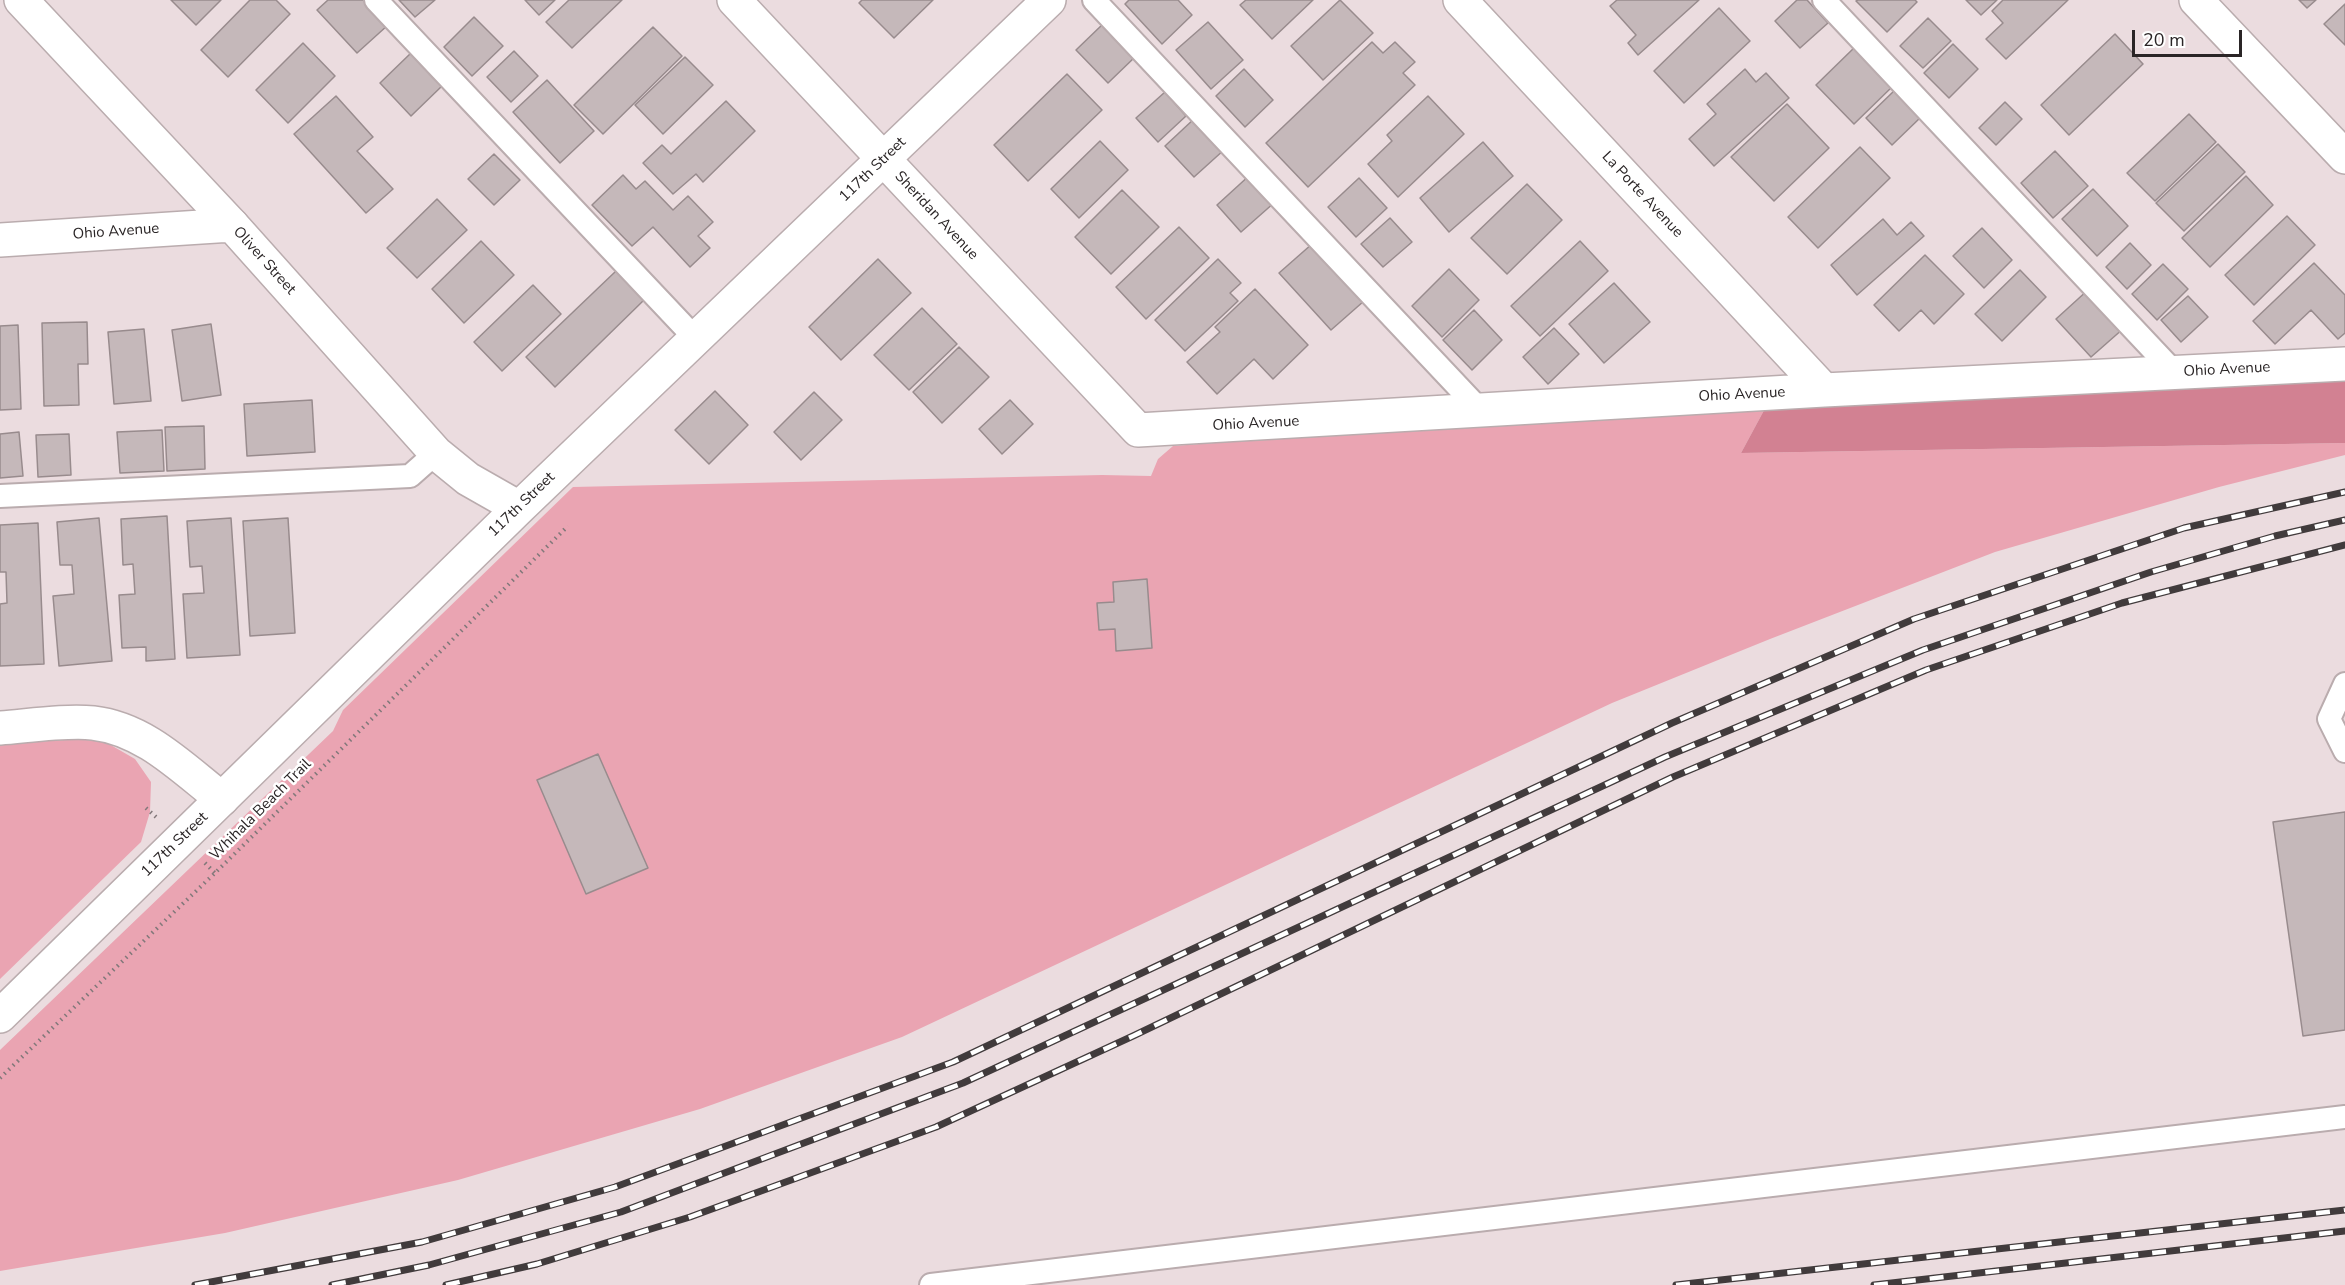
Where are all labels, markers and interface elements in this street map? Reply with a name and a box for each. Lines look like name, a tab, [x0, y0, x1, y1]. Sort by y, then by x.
scale bar	[2135, 18, 2244, 56]
text: 20 m	[2143, 28, 2185, 52]
street label: 117th Street	[836, 134, 910, 206]
street label: La Porte Avenue	[1597, 148, 1687, 242]
street label: Sheridan Avenue	[890, 168, 982, 264]
street label: Ohio Avenue	[72, 220, 160, 244]
street label: Oliver Street	[229, 223, 299, 299]
street label: Ohio Avenue	[2183, 359, 2271, 381]
street label: Ohio Avenue	[1698, 384, 1786, 406]
street label: Ohio Avenue	[1212, 413, 1300, 435]
street label: 117th Street	[485, 469, 559, 541]
street label: Whihala Beach Trail	[207, 756, 315, 864]
street label: 117th Street	[138, 809, 212, 881]

